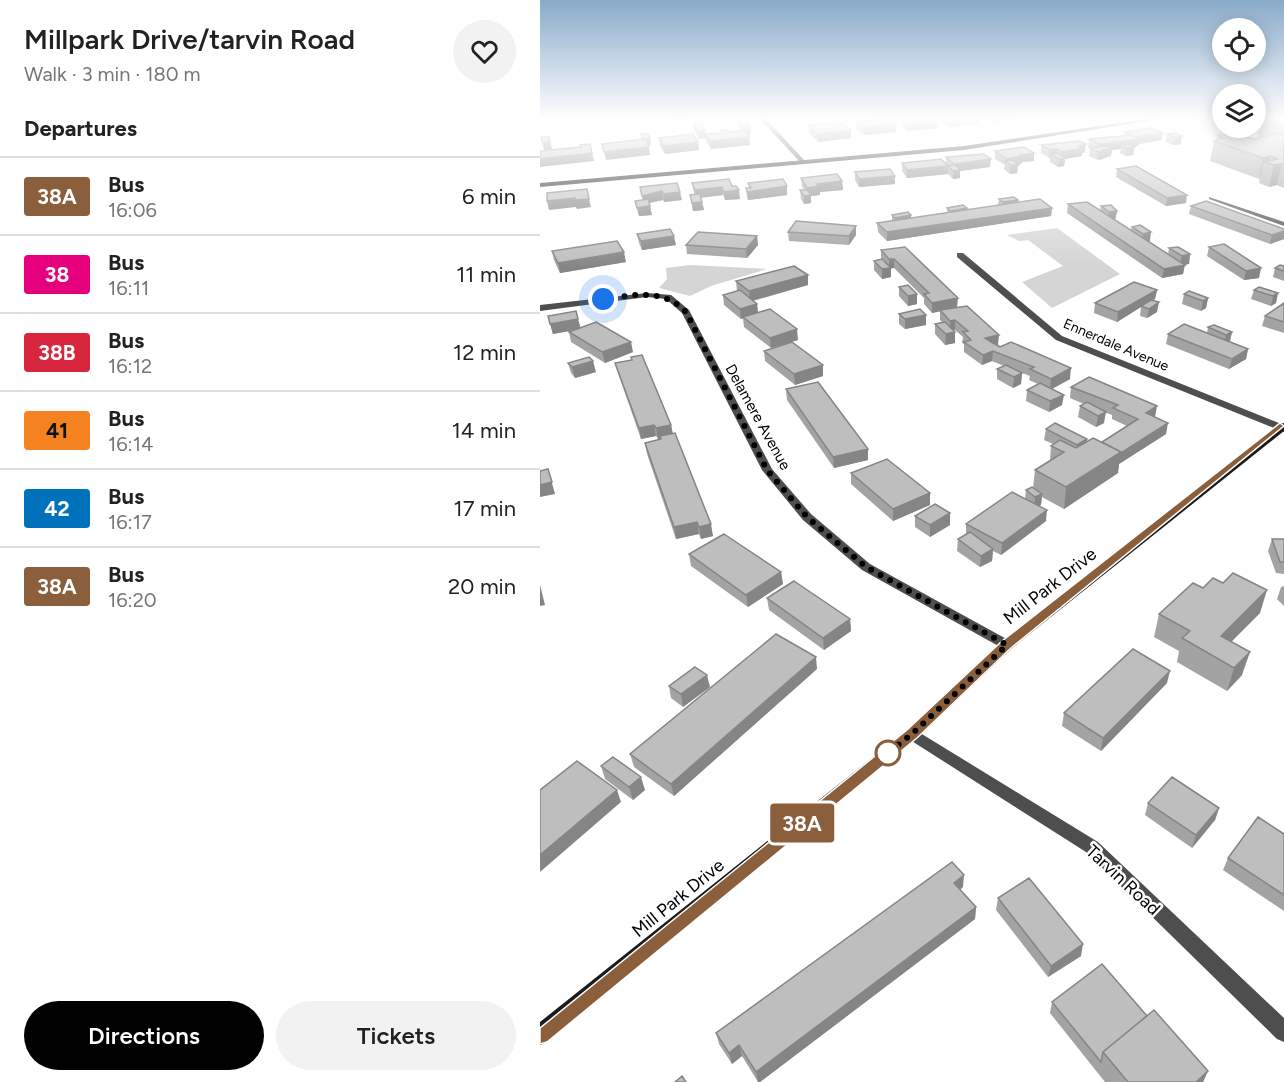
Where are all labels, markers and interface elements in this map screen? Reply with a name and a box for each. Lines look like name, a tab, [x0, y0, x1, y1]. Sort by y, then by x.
map controls	[1212, 18, 1266, 138]
button: locate	[1212, 18, 1266, 72]
button: heart	[453, 20, 516, 83]
text: Millpark Drive/tarvin Road	[24, 22, 355, 56]
text: Walk · 3 min · 180 m	[24, 62, 201, 86]
button: layers	[1212, 84, 1266, 138]
text: Departures	[24, 115, 137, 142]
text: Bus	[108, 171, 144, 198]
text: 6 min	[462, 183, 516, 210]
text: 38A	[37, 184, 77, 209]
text: 16:06	[108, 198, 157, 222]
text: Bus	[108, 249, 144, 276]
text: 11 min	[456, 261, 516, 288]
text: 38	[45, 262, 69, 287]
text: 16:11	[108, 276, 149, 300]
your location	[588, 284, 618, 314]
street label: Ennerdale Avenue	[1061, 315, 1172, 375]
text: Bus	[108, 327, 144, 354]
text: 12 min	[453, 339, 516, 366]
text: 38B	[38, 340, 76, 365]
text: 16:12	[108, 354, 152, 378]
street label: Delamere Avenue	[721, 361, 795, 473]
text: Bus	[108, 405, 144, 432]
text: 14 min	[452, 417, 516, 444]
text: 41	[46, 418, 68, 443]
text: 16:14	[108, 432, 153, 456]
text: Bus	[108, 483, 144, 510]
text: 17 min	[454, 495, 516, 522]
text: 42	[44, 496, 70, 521]
text: 16:17	[108, 510, 152, 534]
street label: Mill Park Drive	[999, 543, 1101, 629]
text: Bus	[108, 561, 144, 588]
text: 20 min	[448, 573, 516, 600]
text: 38A	[37, 574, 77, 599]
text: 16:20	[108, 588, 157, 612]
unlabelled marker	[875, 740, 901, 766]
line badge: 38A	[768, 804, 836, 842]
text: 38A	[782, 811, 822, 836]
street label: Tarvin Road	[1081, 840, 1165, 920]
street label: Mill Park Drive	[628, 854, 729, 942]
button: Directions	[24, 1001, 264, 1070]
button: Tickets	[276, 1001, 516, 1070]

